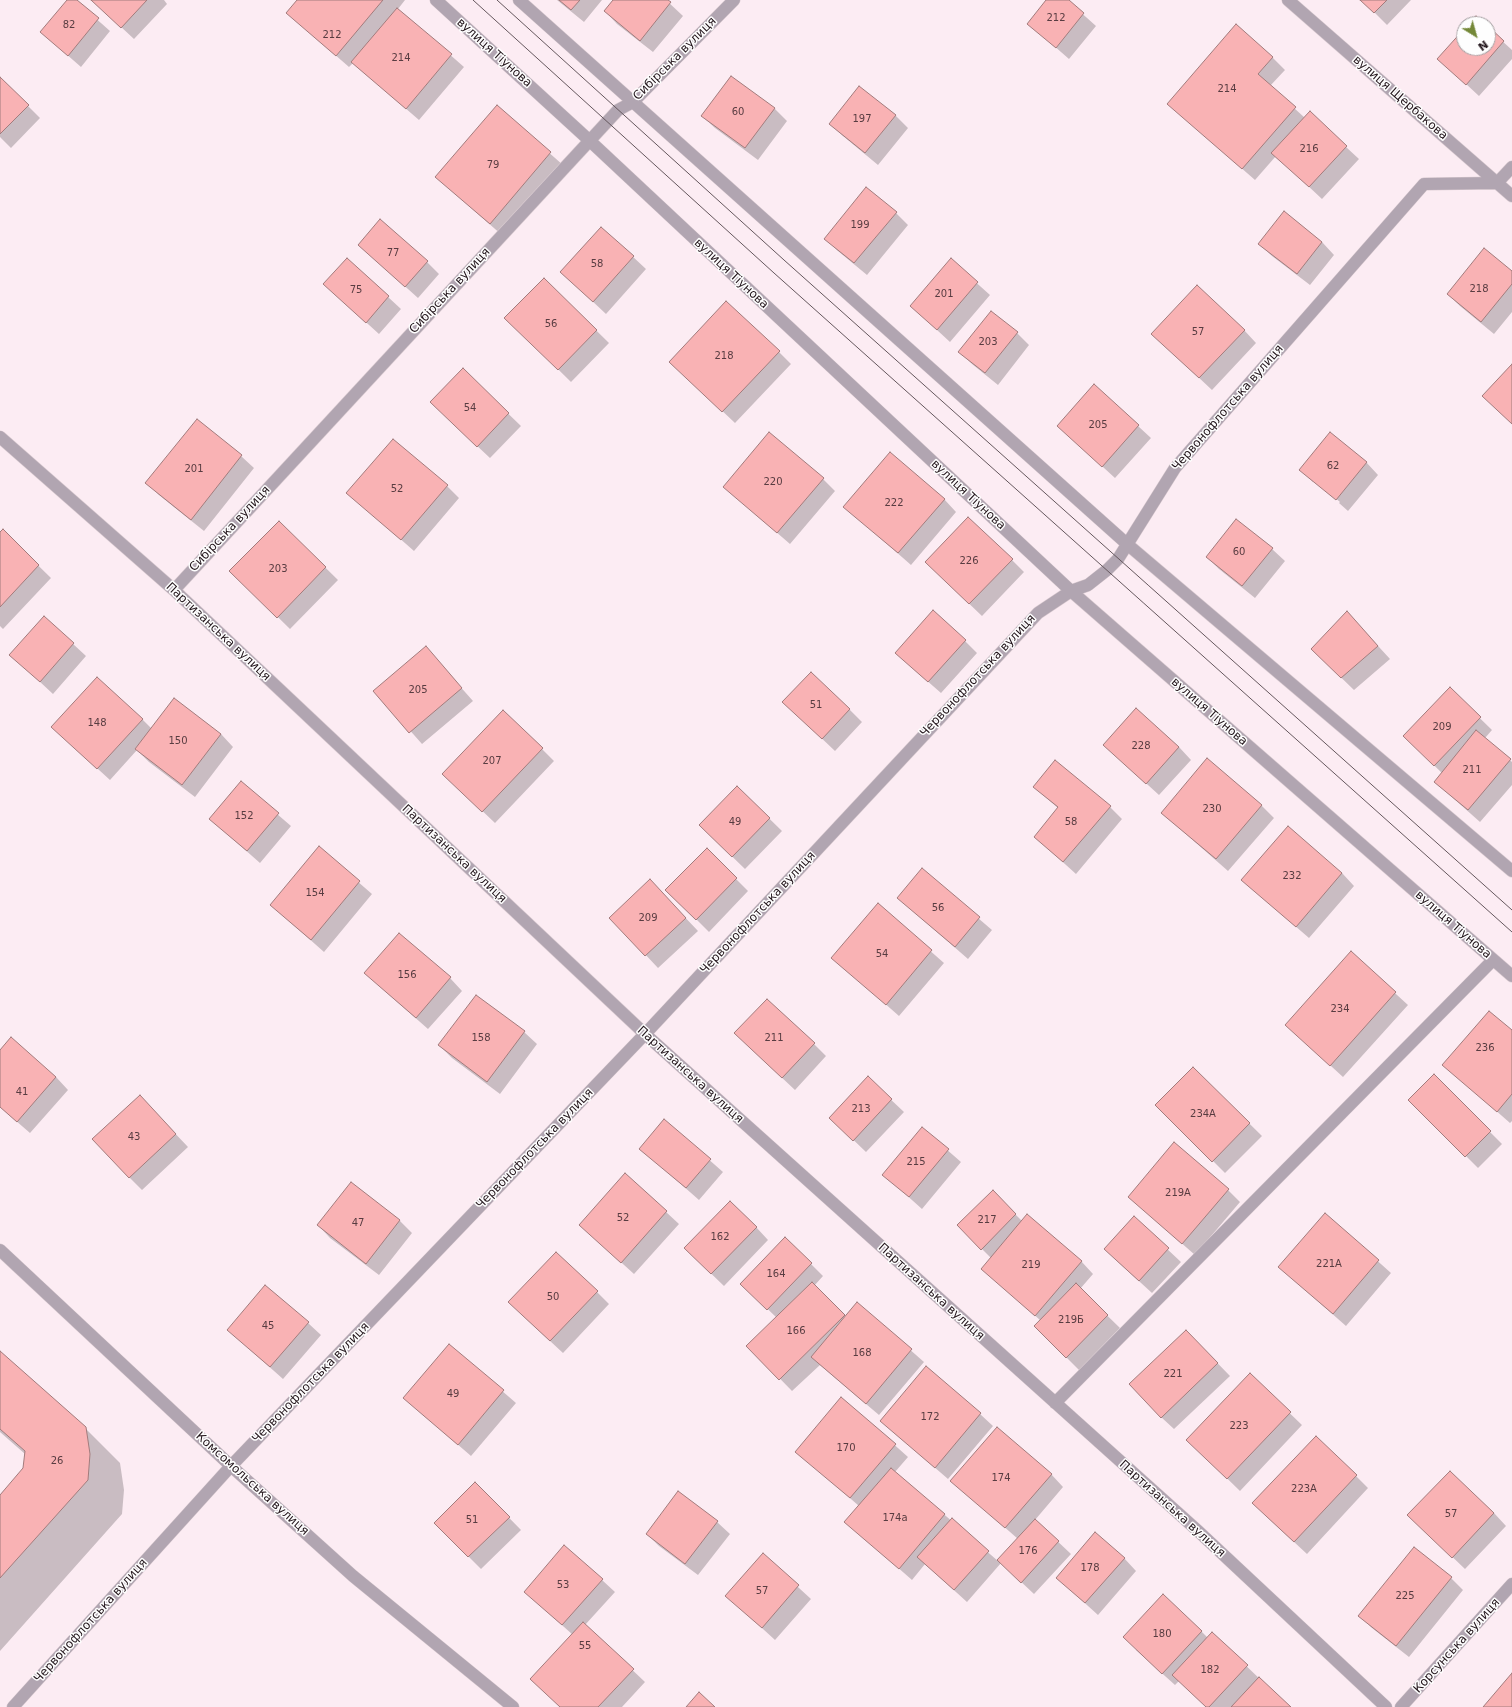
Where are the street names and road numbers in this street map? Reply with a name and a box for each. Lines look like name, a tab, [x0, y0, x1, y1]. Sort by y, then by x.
street label: Сибірська вулиця	[630, 14, 720, 104]
street label: вулиця Тіунова	[453, 15, 535, 91]
street label: вулиця Щербакова	[1350, 53, 1450, 143]
street label: вулиця Тіунова	[691, 236, 771, 312]
street label: Сибірська вулиця	[407, 245, 493, 337]
street label: Червонофлотська вулиця	[1169, 342, 1287, 474]
street label: вулиця Тіунова	[928, 457, 1008, 533]
street label: Сибірська вулиця	[187, 483, 273, 575]
street label: Партизанська вулиця	[163, 580, 273, 684]
street label: Червонофлотська вулиця	[917, 612, 1039, 740]
street label: вулиця Тіунова	[1168, 675, 1250, 749]
street label: Партизанська вулиця	[399, 802, 509, 906]
street label: Червонофлотська вулиця	[697, 849, 819, 977]
street label: вулиця Тіунова	[1412, 888, 1494, 962]
street label: Партизанська вулиця	[634, 1024, 746, 1126]
street label: Червонофлотська вулиця	[473, 1086, 597, 1212]
street label: Партизанська вулиця	[875, 1241, 987, 1343]
street label: Червонофлотська вулиця	[249, 1320, 373, 1446]
street label: Комсомольська вулиця	[193, 1429, 311, 1539]
street label: Партизанська вулиця	[1116, 1458, 1228, 1560]
street label: Червонофлотська вулиця	[31, 1556, 151, 1686]
street label: Корсунська вулиця	[1411, 1596, 1503, 1696]

